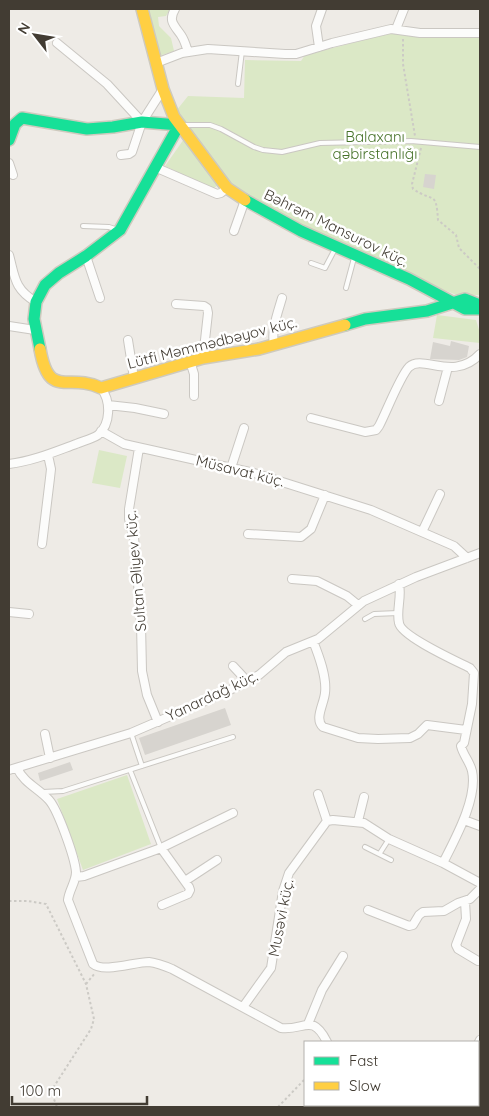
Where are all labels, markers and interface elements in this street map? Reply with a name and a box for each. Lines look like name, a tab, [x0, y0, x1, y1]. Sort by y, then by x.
north arrow	[10, 10, 60, 60]
text: N	[13, 19, 34, 37]
park label: Balaxanı qəbirstanlığı	[333, 127, 417, 163]
street label: Bəhrəm Mansurov küç.	[261, 184, 411, 271]
street label: Lütfi Məmmədbəyov küç.	[125, 312, 299, 373]
street label: Müsavat küç.	[194, 450, 286, 491]
street label: Sultan Əliyev küç.	[121, 510, 150, 632]
street label: Yanardağ küç.	[163, 666, 261, 725]
street label: Musəvi küç.	[264, 877, 297, 958]
legend	[304, 1041, 479, 1106]
text: Fast	[349, 1051, 378, 1070]
scale bar	[12, 1074, 148, 1106]
text: Slow	[349, 1076, 381, 1095]
text: 100 m	[20, 1081, 61, 1100]

